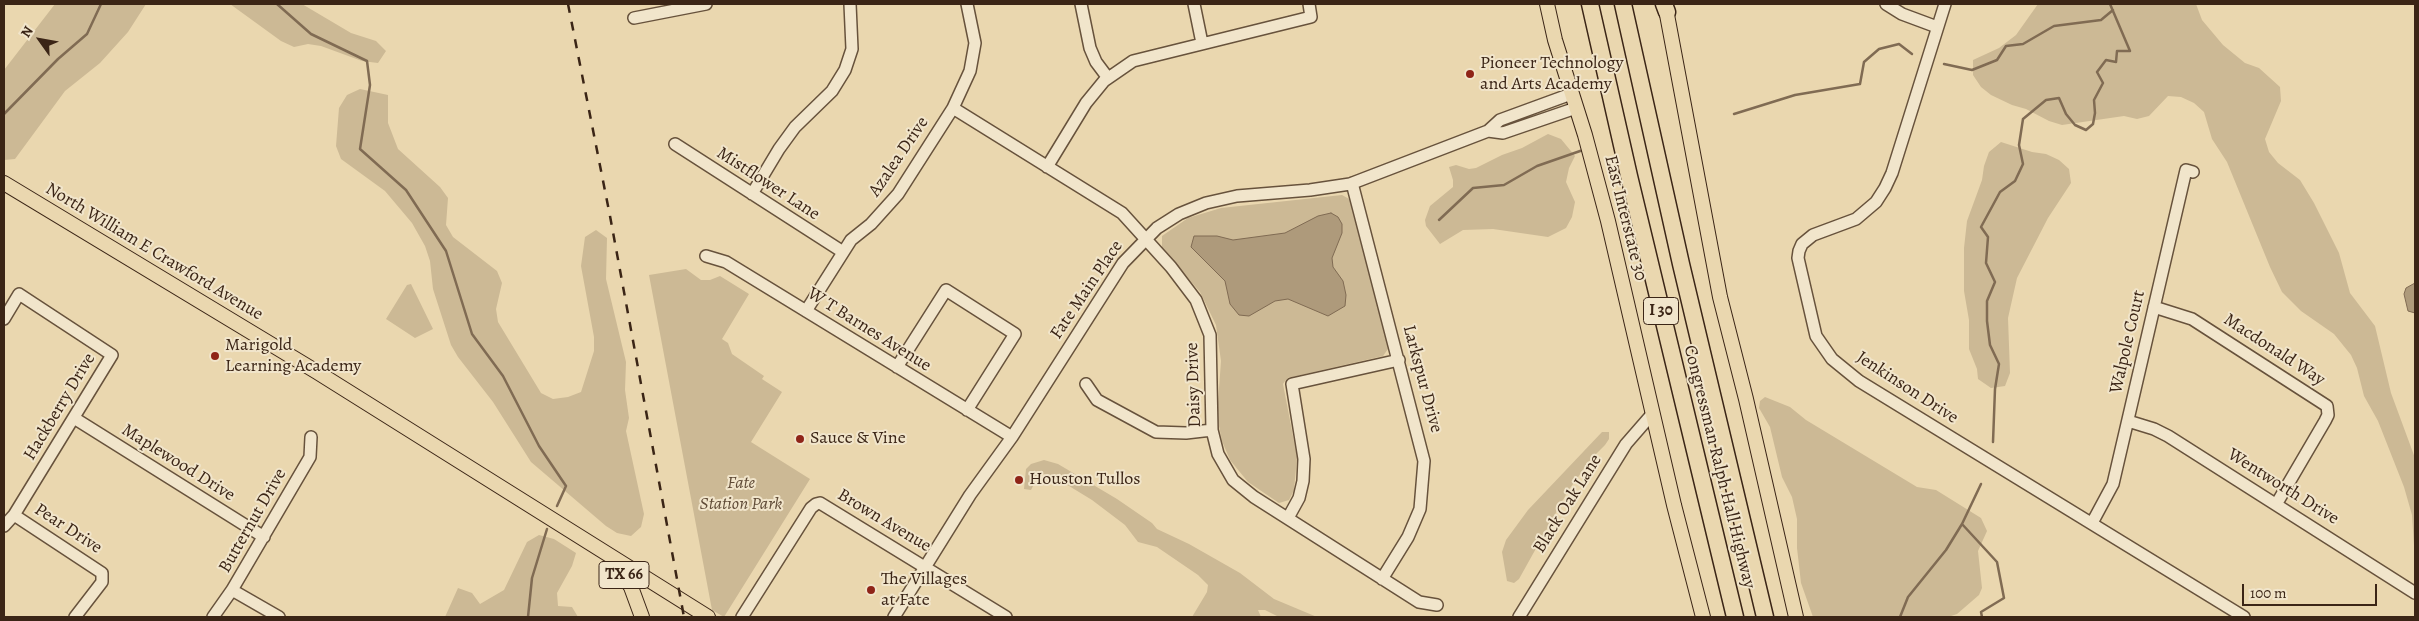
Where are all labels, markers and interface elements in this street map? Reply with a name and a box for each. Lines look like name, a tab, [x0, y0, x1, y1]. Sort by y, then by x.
north arrow	[15, 15, 65, 65]
text: N	[16, 22, 38, 41]
place label: Pioneer Technology and Arts Academy	[1480, 53, 1624, 96]
marker: Pioneer Technology and Arts Academy	[1464, 68, 1476, 80]
street label: Azalea Drive	[864, 113, 934, 201]
street label: Mistflower Lane	[712, 143, 824, 225]
street label: East Interstate 30	[1599, 153, 1651, 283]
street label: North William E Crawford Avenue	[41, 178, 267, 326]
street label: Fate Main Place	[1046, 237, 1128, 343]
street label: W T Barnes Avenue	[803, 283, 935, 377]
street label: Walpole Court	[2106, 288, 2150, 396]
road number: I 30	[1644, 298, 1678, 324]
street label: Macdonald Way	[2219, 309, 2329, 391]
street label: Larkspur Drive	[1397, 323, 1447, 435]
place label: Marigold Learning Academy	[225, 335, 361, 378]
street label: Daisy Drive	[1182, 342, 1206, 428]
street label: Congressman Ralph Hall Highway	[1678, 343, 1760, 591]
street label: Jenkinson Drive	[1852, 347, 1962, 429]
street label: Hackberry Drive	[19, 349, 101, 465]
marker: Marigold Learning Academy	[209, 350, 221, 362]
street label: Maplewood Drive	[117, 420, 239, 506]
place label: Sauce & Vine	[810, 428, 906, 450]
marker: Sauce & Vine	[794, 433, 806, 445]
street label: Wentworth Drive	[2223, 444, 2343, 530]
street label: Black Oak Lane	[1529, 451, 1607, 557]
street label: Butternut Drive	[214, 465, 292, 577]
place label: Houston Tullos	[1029, 469, 1140, 491]
park label: Fate Station Park	[700, 473, 782, 516]
marker: Houston Tullos	[1013, 474, 1025, 486]
street label: Brown Avenue	[833, 485, 935, 557]
street label: Pear Drive	[30, 499, 106, 559]
road number: TX 66	[599, 562, 649, 588]
place label: The Villages at Fate	[881, 569, 967, 612]
scale bar	[2244, 574, 2379, 606]
text: 100 m	[2250, 583, 2287, 603]
marker: The Villages at Fate	[865, 584, 877, 596]

